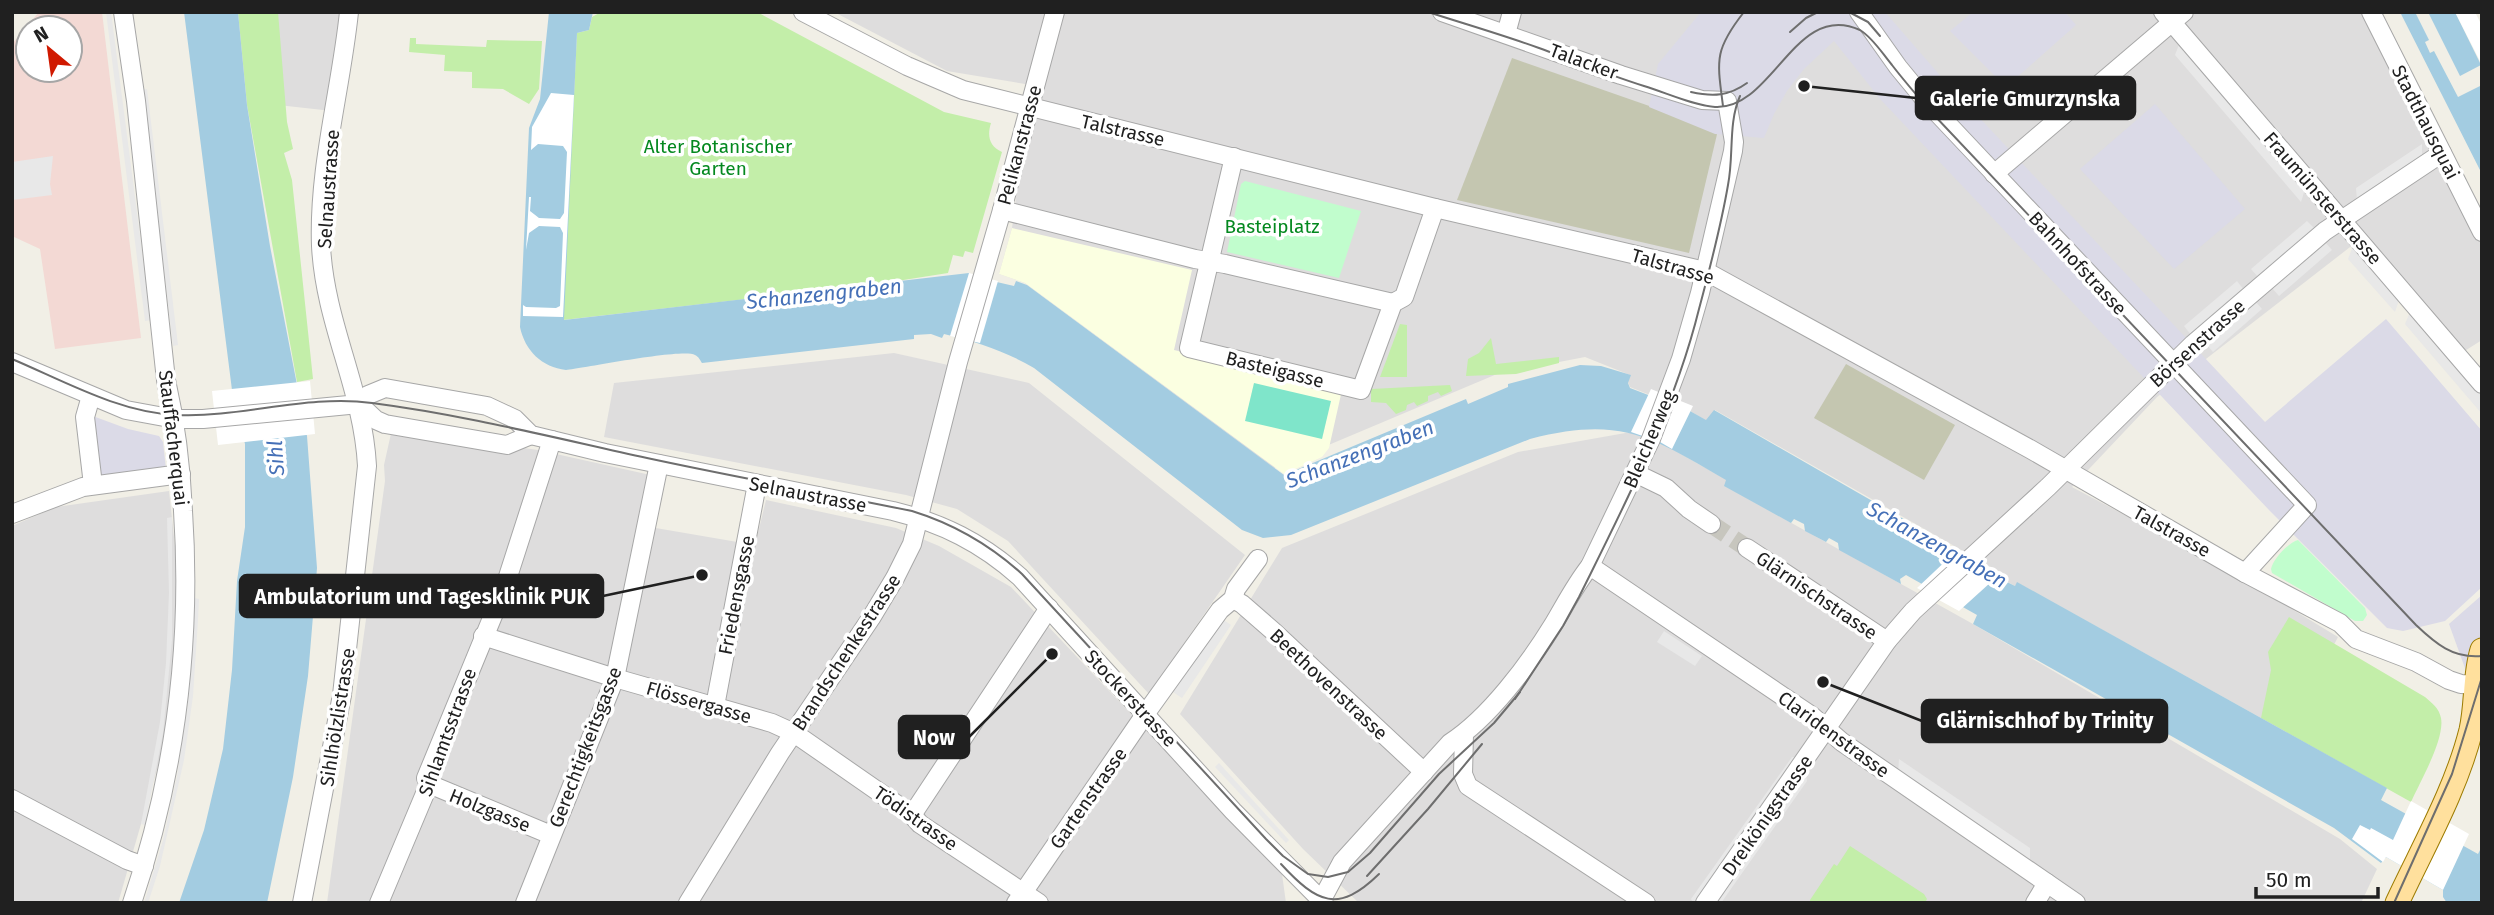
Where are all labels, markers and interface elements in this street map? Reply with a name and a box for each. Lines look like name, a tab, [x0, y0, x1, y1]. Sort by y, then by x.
north arrow	[14, 14, 84, 84]
text: N	[30, 21, 52, 48]
street label: Talacker	[1546, 38, 1622, 85]
street label: Stadthausquai	[2387, 61, 2464, 183]
callout: Galerie Gmurzynska	[1916, 77, 2135, 119]
street label: Pelikanstrasse	[992, 83, 1047, 208]
text: Galerie Gmurzynska	[1930, 86, 2120, 112]
street label: Talstrasse	[1079, 110, 1167, 151]
street label: Fraumünsterstrasse	[2259, 127, 2387, 269]
street label: Selnaustrasse	[313, 129, 344, 249]
park label: Alter Botanischer Garten	[644, 135, 793, 180]
street label: Bahnhofstrasse	[2024, 207, 2131, 320]
park label: Basteiplatz	[1224, 215, 1320, 238]
street label: Talstrasse	[1629, 244, 1717, 289]
water label: Schanzengraben	[744, 273, 903, 315]
street label: Börsenstrasse	[2145, 294, 2250, 392]
street label: Basteigasse	[1223, 346, 1326, 393]
street label: Stauffacherquai	[154, 369, 193, 507]
street label: Bleicherweg	[1618, 387, 1681, 492]
water label: Schanzengraben	[1281, 414, 1438, 494]
water label: Sihl	[262, 439, 290, 478]
street label: Selnaustrasse	[747, 472, 869, 517]
water label: Schanzengraben	[1862, 495, 2012, 594]
street label: Talstrasse	[2129, 501, 2215, 562]
street label: Friedensgasse	[714, 534, 759, 657]
street label: Glärnischstrasse	[1752, 546, 1882, 644]
street label: Brandschenkestrasse	[787, 570, 906, 735]
callout: Ambulatorium und Tagesklinik PUK	[240, 575, 603, 617]
text: Ambulatorium und Tagesklinik PUK	[253, 584, 590, 610]
street label: Beethovenstrasse	[1265, 624, 1392, 745]
street label: Stockerstrasse	[1080, 645, 1182, 752]
street label: Sihlhölzlistrasse	[315, 646, 360, 788]
street label: Gerechtigkeitsgasse	[544, 664, 627, 831]
street label: Sihlamtsstrasse	[414, 665, 481, 800]
street label: Flössergasse	[644, 677, 754, 728]
street label: Claridenstrasse	[1773, 686, 1894, 783]
callout: Glärnischhof by Trinity	[1922, 700, 2167, 742]
text: Glärnischhof by Trinity	[1937, 708, 2154, 734]
callout: Now	[899, 716, 969, 758]
text: Now	[913, 725, 955, 751]
street label: Gartenstrasse	[1045, 743, 1132, 853]
street label: Dreikönigstrasse	[1717, 750, 1818, 880]
street label: Tödistrasse	[869, 781, 962, 856]
street label: Holzgasse	[446, 784, 534, 837]
scale bar	[2256, 856, 2378, 900]
text: 50 m	[2266, 867, 2312, 893]

